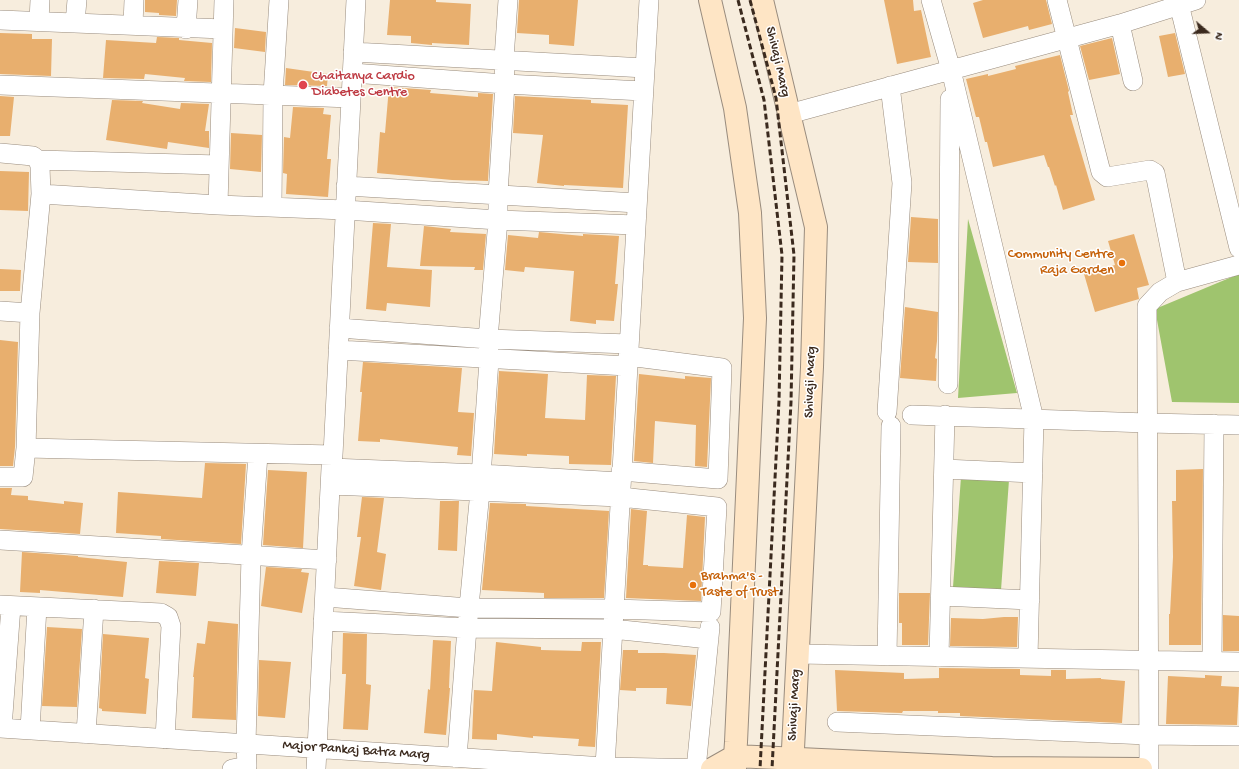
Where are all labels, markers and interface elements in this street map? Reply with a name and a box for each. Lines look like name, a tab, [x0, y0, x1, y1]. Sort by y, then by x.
north arrow	[1187, 12, 1227, 52]
street label: Shivaji Marg	[761, 25, 793, 99]
text: N	[1212, 31, 1225, 41]
place label: Chaitanya Cardio Diabetes Centre	[312, 69, 415, 102]
marker: Chaitanya Cardio Diabetes Centre	[297, 79, 309, 91]
place label: Community Centre Raja Garden	[1008, 247, 1114, 280]
marker: Community Centre Raja Garden	[1117, 258, 1127, 268]
street label: Shivaji Marg	[801, 346, 821, 418]
place label: Brahma's - Taste of Trust	[701, 569, 778, 602]
marker: Brahma's - Taste of Trust	[688, 580, 698, 590]
street label: Shivaji Marg	[785, 669, 805, 741]
street label: Major Pankaj Batra Marg	[282, 737, 430, 765]

